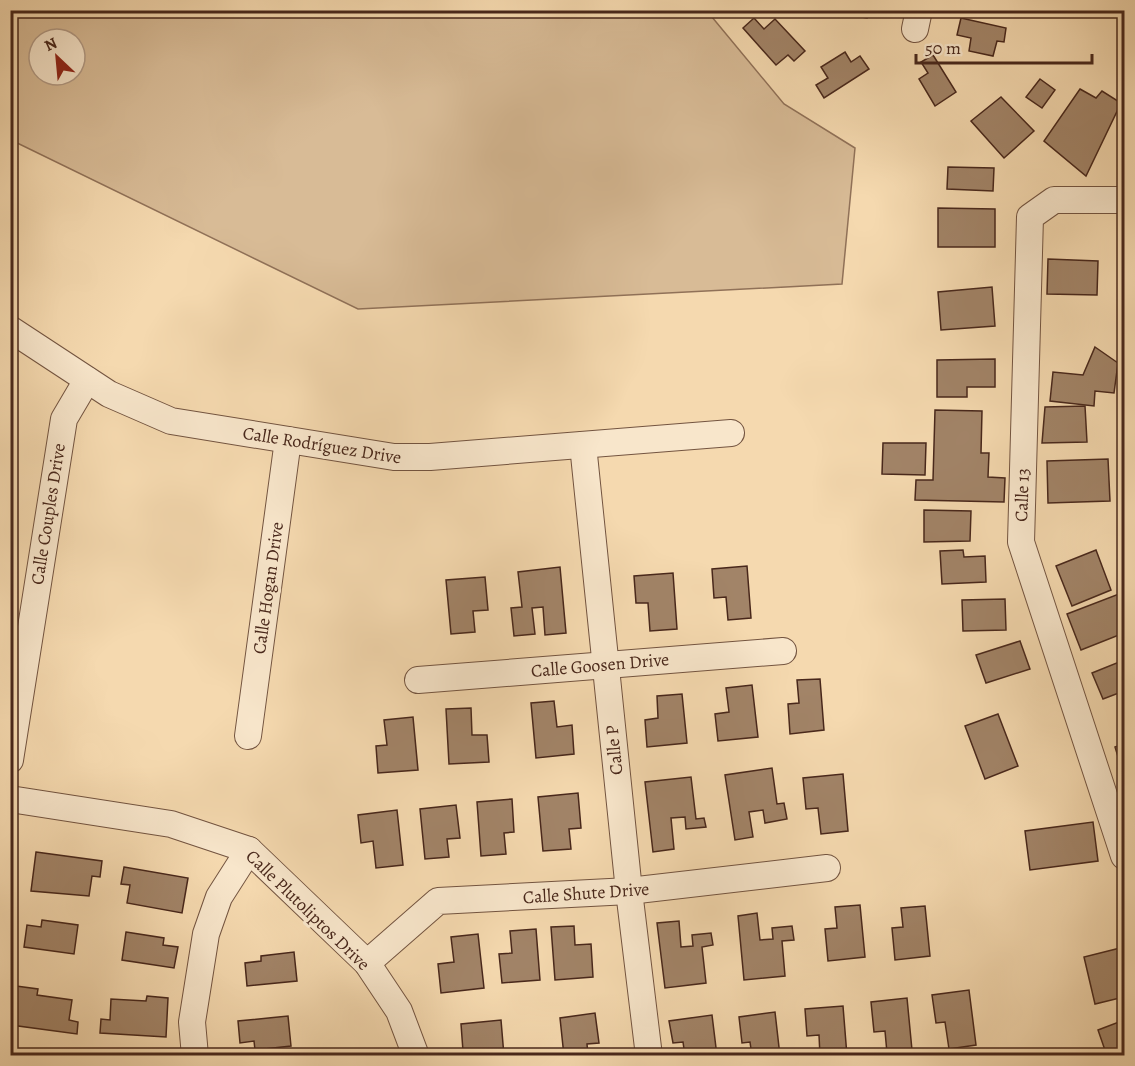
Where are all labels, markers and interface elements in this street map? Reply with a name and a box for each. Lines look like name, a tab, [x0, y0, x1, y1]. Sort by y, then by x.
north arrow	[27, 27, 87, 87]
scale bar	[916, 27, 1092, 65]
text: N	[41, 32, 61, 57]
text: 50 m	[925, 36, 961, 60]
street label: Calle Rodríguez Drive	[241, 421, 403, 469]
street label: Calle Couples Drive	[25, 442, 71, 586]
street label: Calle 13	[1009, 468, 1035, 522]
street label: Calle Hogan Drive	[247, 520, 289, 656]
street label: Calle Goosen Drive	[530, 647, 670, 683]
street label: Calle P	[599, 724, 629, 776]
street label: Calle Plutoliptos Drive	[241, 844, 375, 976]
street label: Calle Shute Drive	[522, 877, 650, 909]

